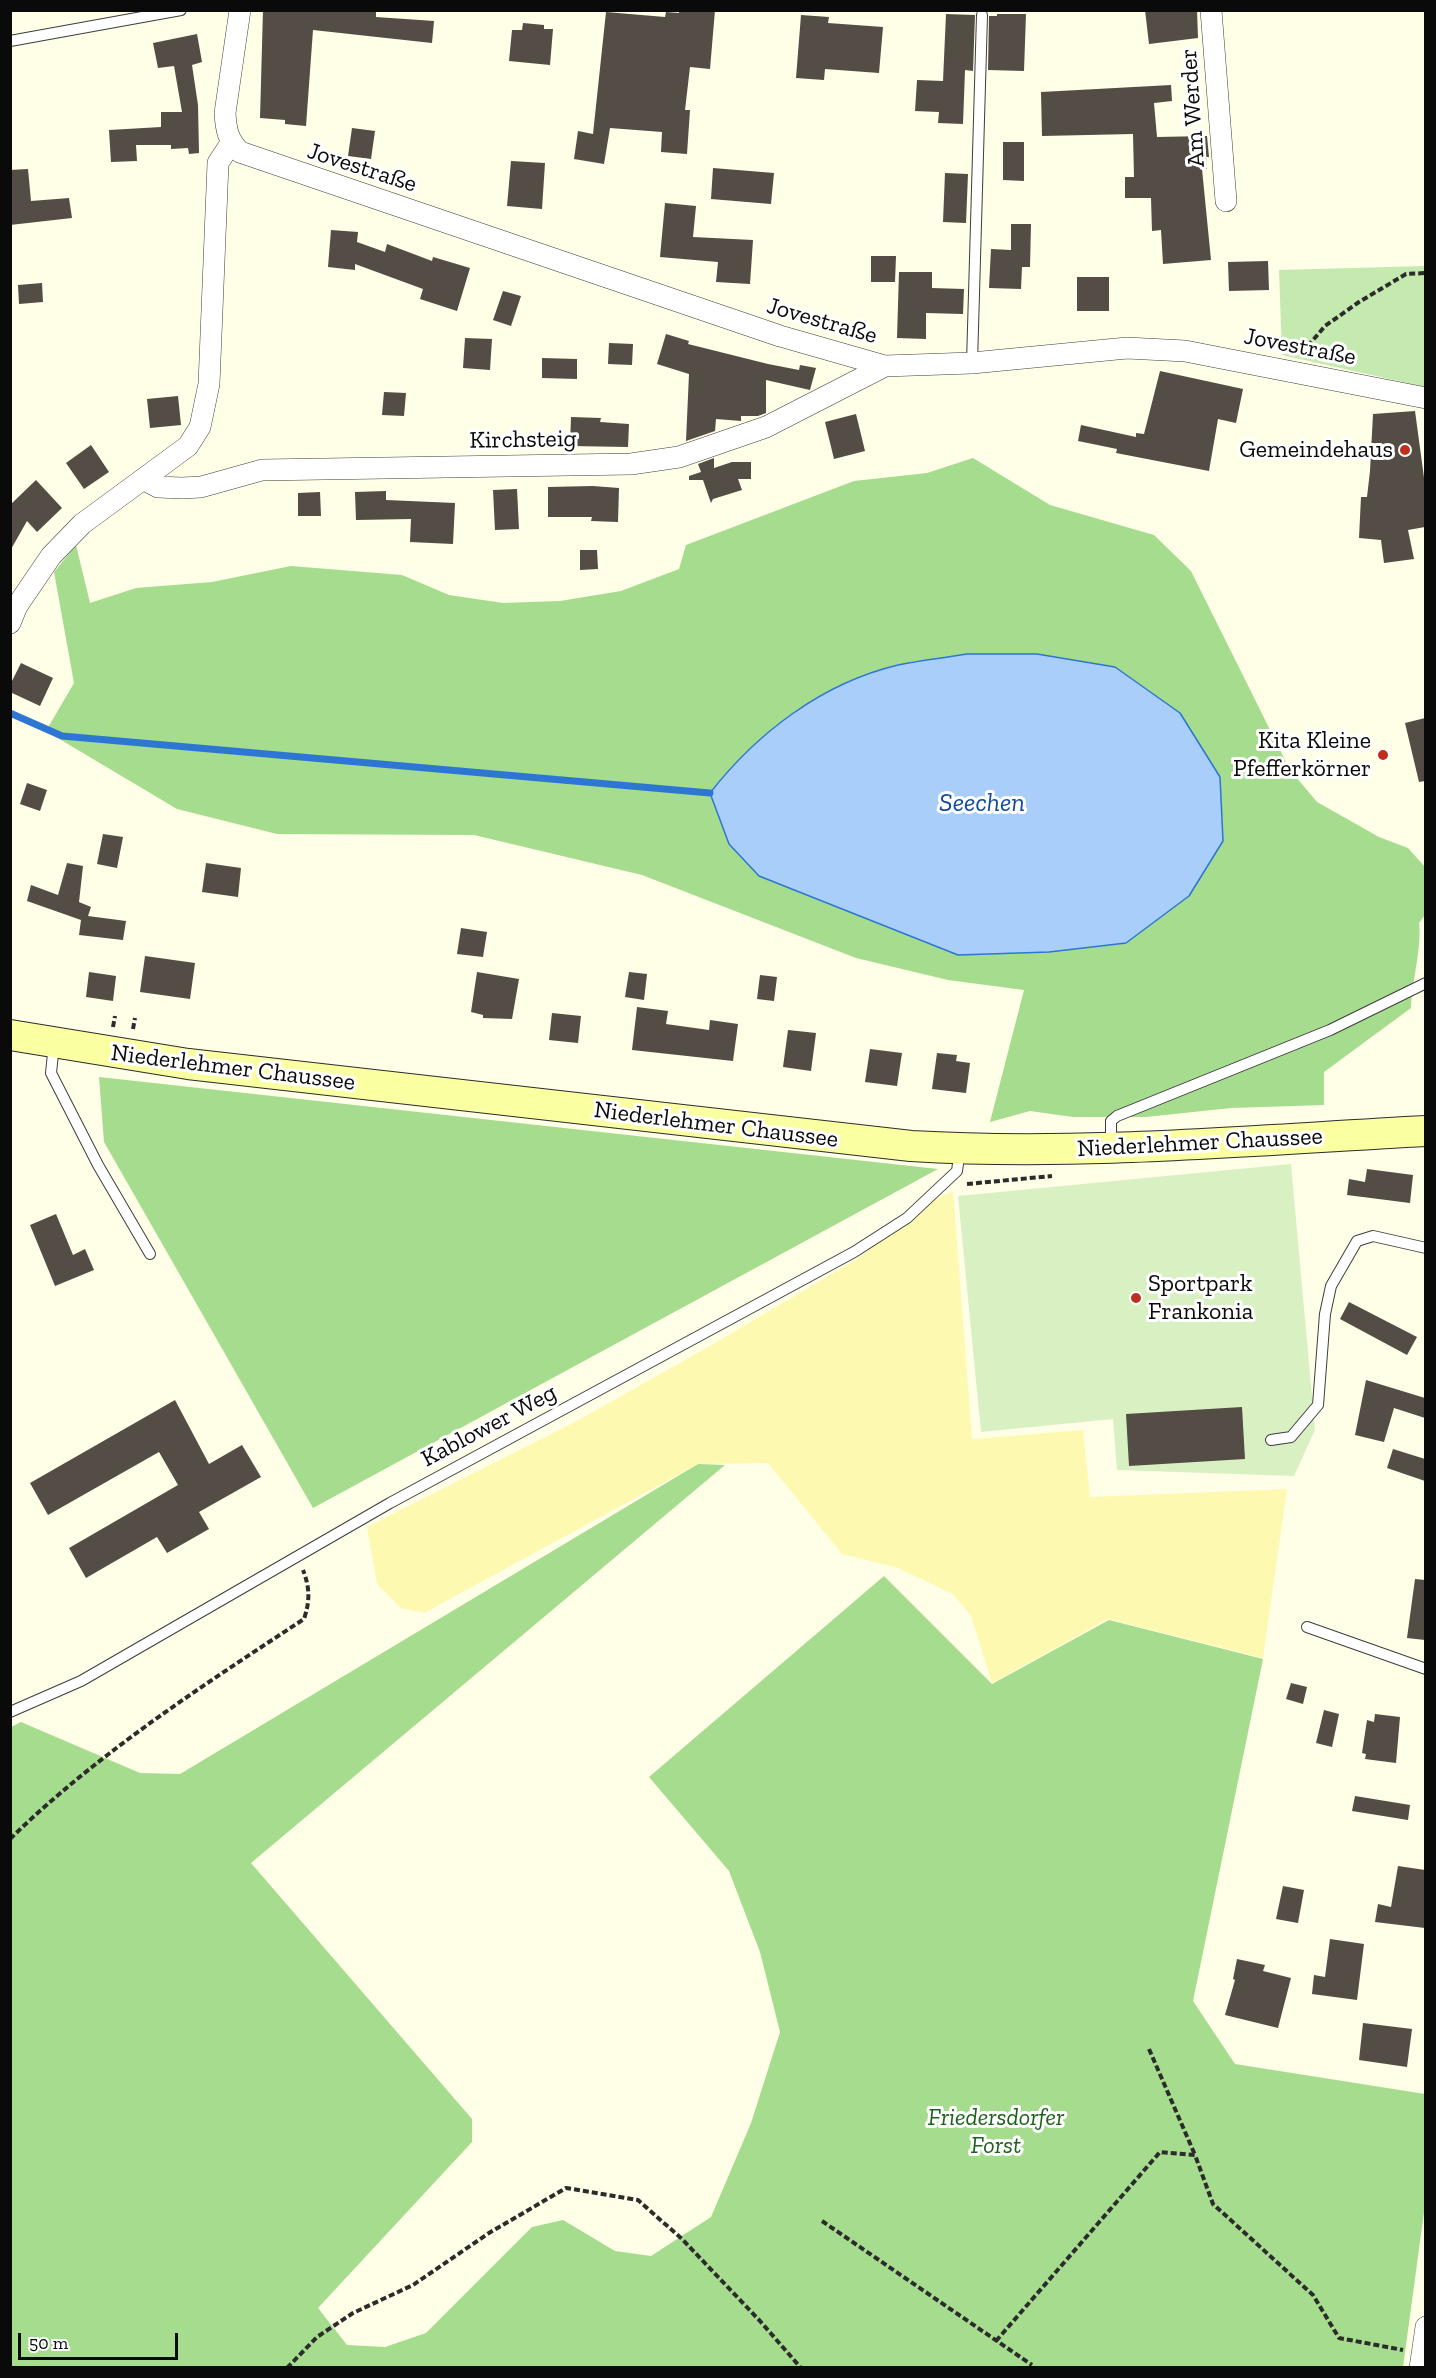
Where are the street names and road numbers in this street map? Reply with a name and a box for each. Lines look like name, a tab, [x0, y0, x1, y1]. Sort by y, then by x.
street label: Am Werder	[1174, 48, 1212, 168]
street label: Jovestraße	[304, 137, 420, 199]
street label: Jovestraße	[764, 292, 880, 350]
street label: Jovestraße	[1242, 322, 1358, 372]
street label: Kirchsteig	[469, 425, 577, 455]
street label: Niederlehmer Chaussee	[109, 1039, 357, 1097]
street label: Niederlehmer Chaussee	[592, 1096, 840, 1154]
street label: Niederlehmer Chaussee	[1076, 1122, 1324, 1164]
street label: Kablower Weg	[416, 1378, 562, 1474]

